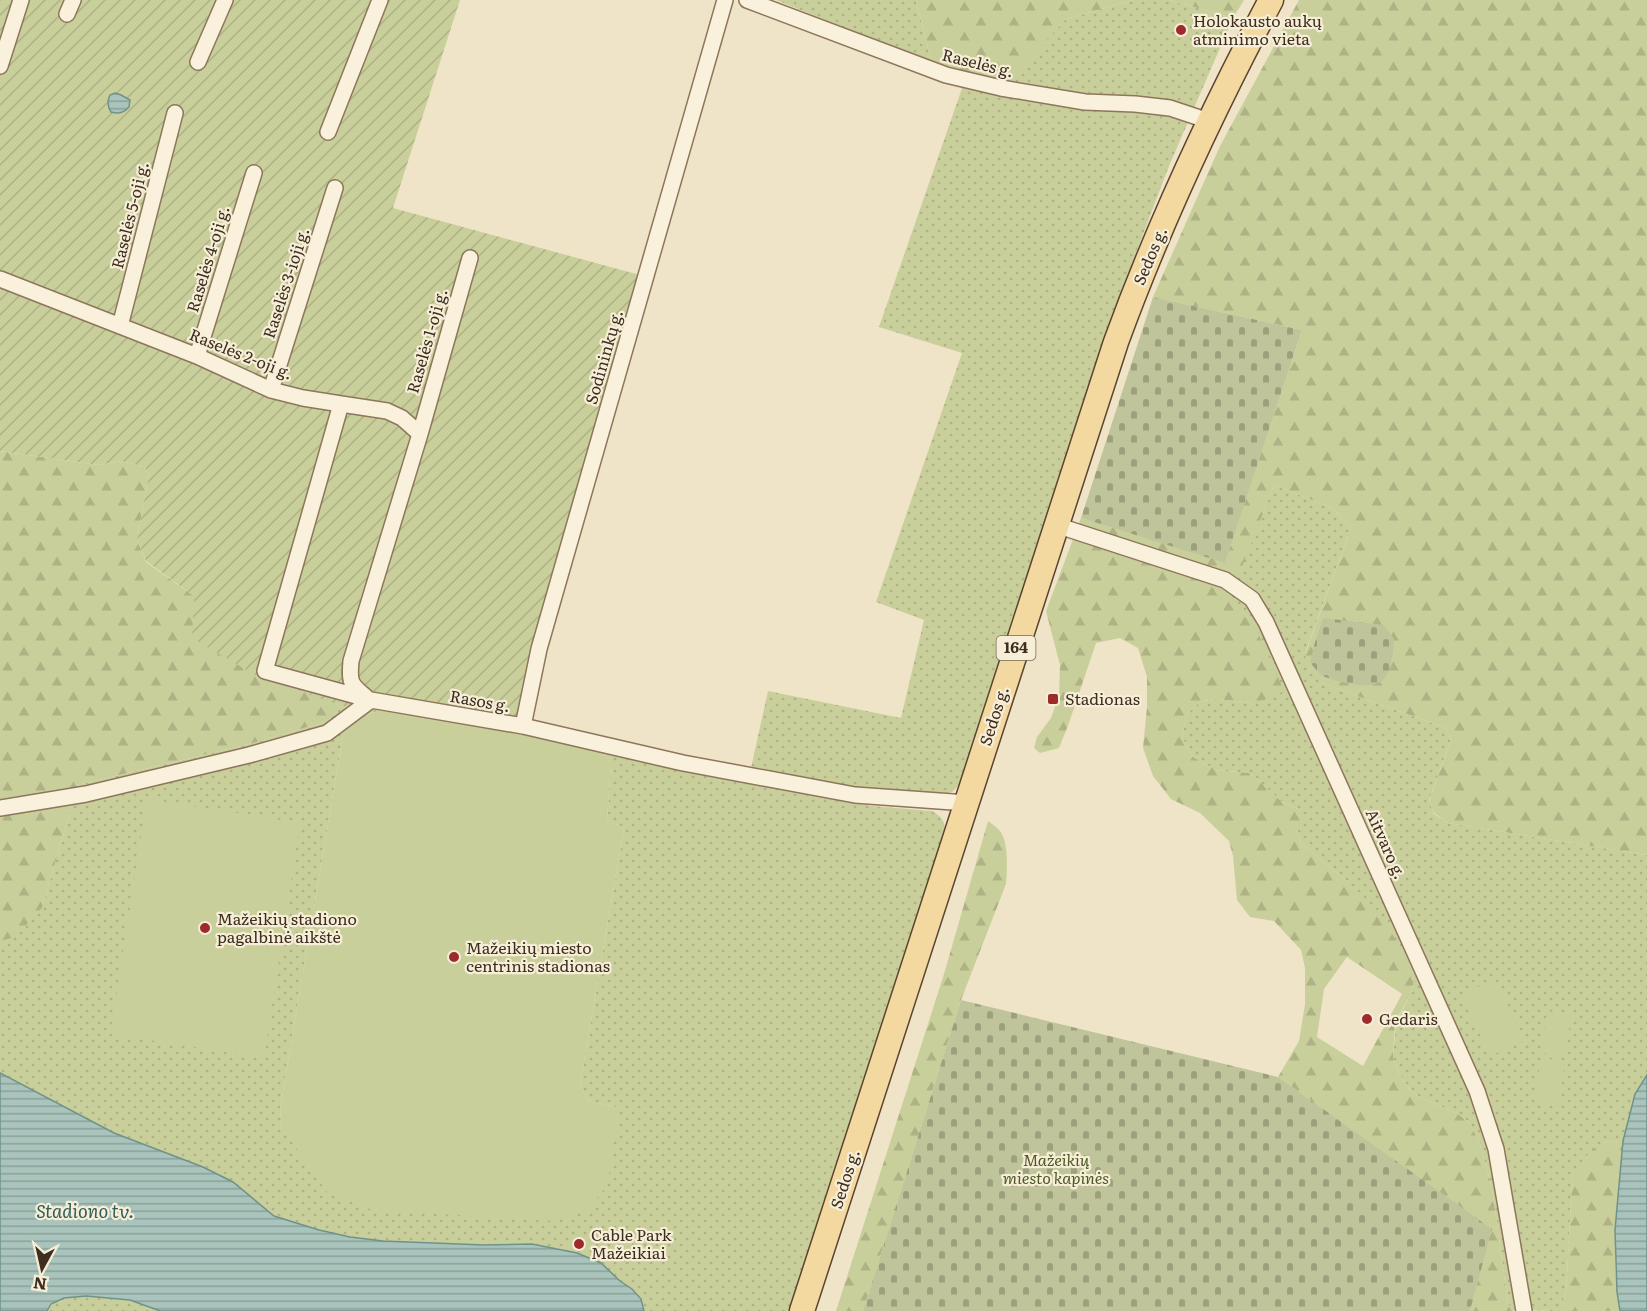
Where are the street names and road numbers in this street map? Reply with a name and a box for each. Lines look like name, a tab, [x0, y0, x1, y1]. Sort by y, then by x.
street label: Raselės g.	[940, 42, 1017, 83]
street label: Raselės 5-oji g.	[104, 159, 154, 271]
street label: Raselės 4-oji g.	[179, 202, 235, 315]
street label: Sedos g.	[1126, 223, 1172, 289]
street label: Raselės 3-ioji g.	[256, 224, 314, 341]
street label: Raselės 1-oji g.	[400, 285, 452, 396]
street label: Sodininkų g.	[578, 307, 628, 407]
street label: Raselės 2-oji g.	[186, 321, 297, 385]
road number: 164	[996, 636, 1036, 660]
street label: Rasos g.	[448, 683, 512, 717]
street label: Sedos g.	[972, 683, 1014, 749]
street label: Aitvaro g.	[1361, 804, 1413, 883]
street label: Sedos g.	[823, 1146, 865, 1212]

